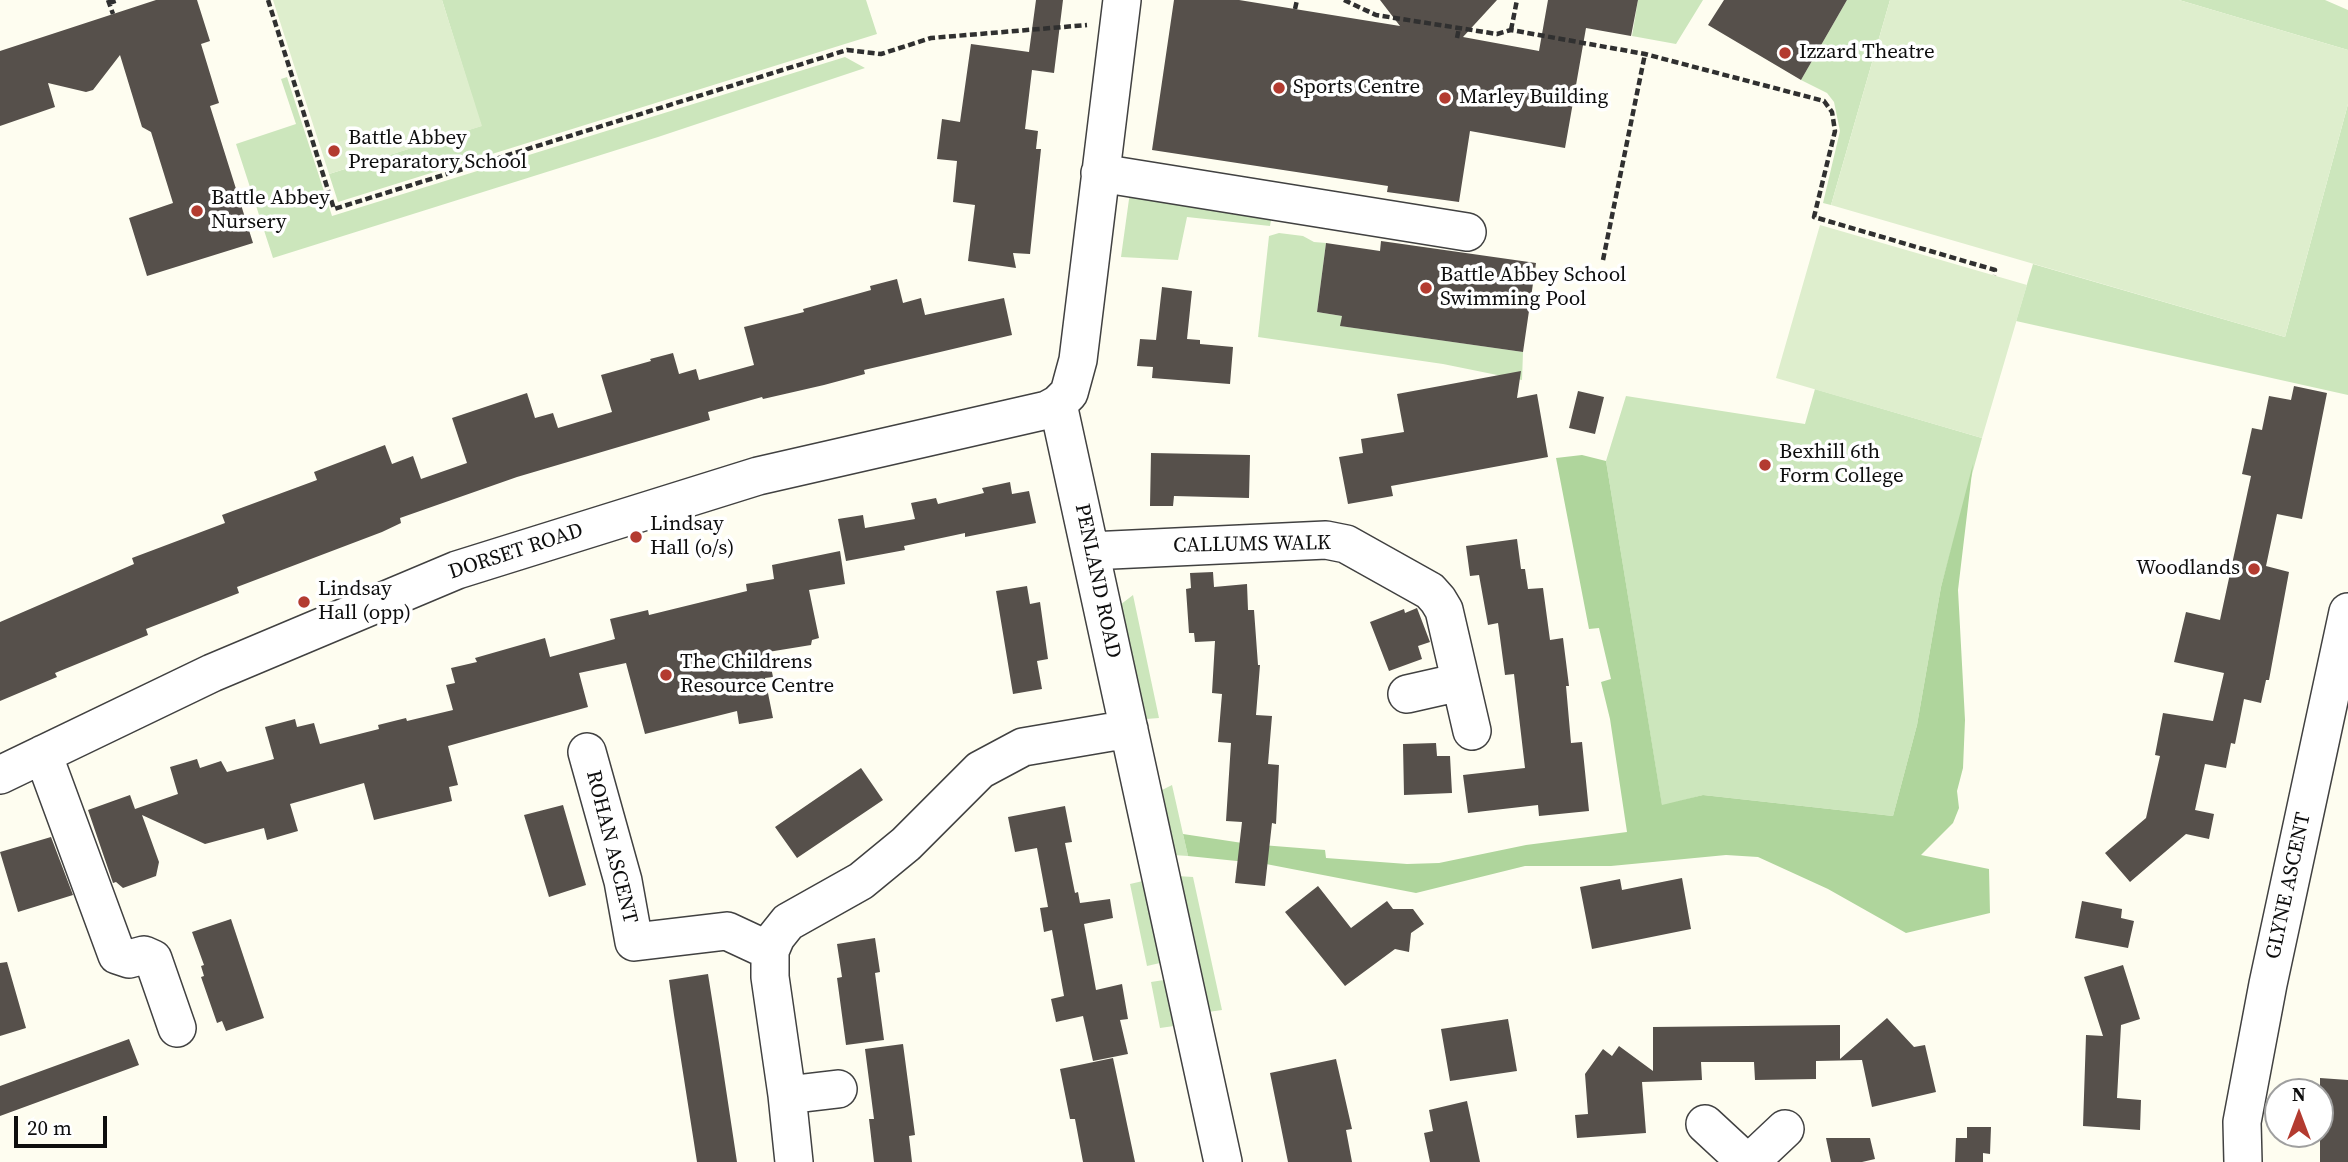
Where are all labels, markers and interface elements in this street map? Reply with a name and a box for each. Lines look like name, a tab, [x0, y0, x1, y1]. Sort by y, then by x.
place label: Izzard Theatre	[1799, 40, 1935, 66]
marker: Izzard Theatre	[1777, 45, 1793, 61]
place label: Sports Centre	[1293, 75, 1420, 101]
marker: Sports Centre	[1271, 80, 1287, 96]
place label: Marley Building	[1459, 85, 1608, 111]
marker: Marley Building	[1437, 90, 1453, 106]
place label: Battle Abbey Preparatory School	[348, 126, 527, 176]
marker: Battle Abbey Preparatory School	[326, 143, 342, 159]
place label: Battle Abbey Nursery	[211, 186, 330, 236]
marker: Battle Abbey Nursery	[189, 203, 205, 219]
place label: Battle Abbey School Swimming Pool	[1440, 263, 1626, 313]
marker: Battle Abbey School Swimming Pool	[1418, 280, 1434, 296]
place label: Bexhill 6th Form College	[1779, 440, 1904, 490]
marker: Bexhill 6th Form College	[1757, 457, 1773, 473]
street label: PENLAND ROAD	[1068, 501, 1126, 661]
place label: Lindsay Hall (o/s)	[650, 512, 734, 562]
street label: DORSET ROAD	[446, 518, 586, 586]
marker: Lindsay Hall (o/s)	[628, 529, 644, 545]
street label: CALLUMS WALK	[1173, 531, 1331, 559]
place label: Woodlands	[2136, 556, 2240, 582]
marker: Woodlands	[2246, 561, 2262, 577]
place label: Lindsay Hall (opp)	[318, 577, 411, 627]
marker: Lindsay Hall (opp)	[296, 594, 312, 610]
place label: The Childrens Resource Centre	[680, 650, 834, 700]
marker: The Childrens Resource Centre	[658, 667, 674, 683]
street label: ROHAN ASCENT	[580, 768, 642, 926]
street label: GLYNE ASCENT	[2261, 810, 2317, 962]
north arrow	[2264, 1078, 2334, 1148]
text: N	[2292, 1081, 2306, 1107]
scale bar	[18, 1102, 110, 1146]
text: 20 m	[27, 1113, 72, 1142]

